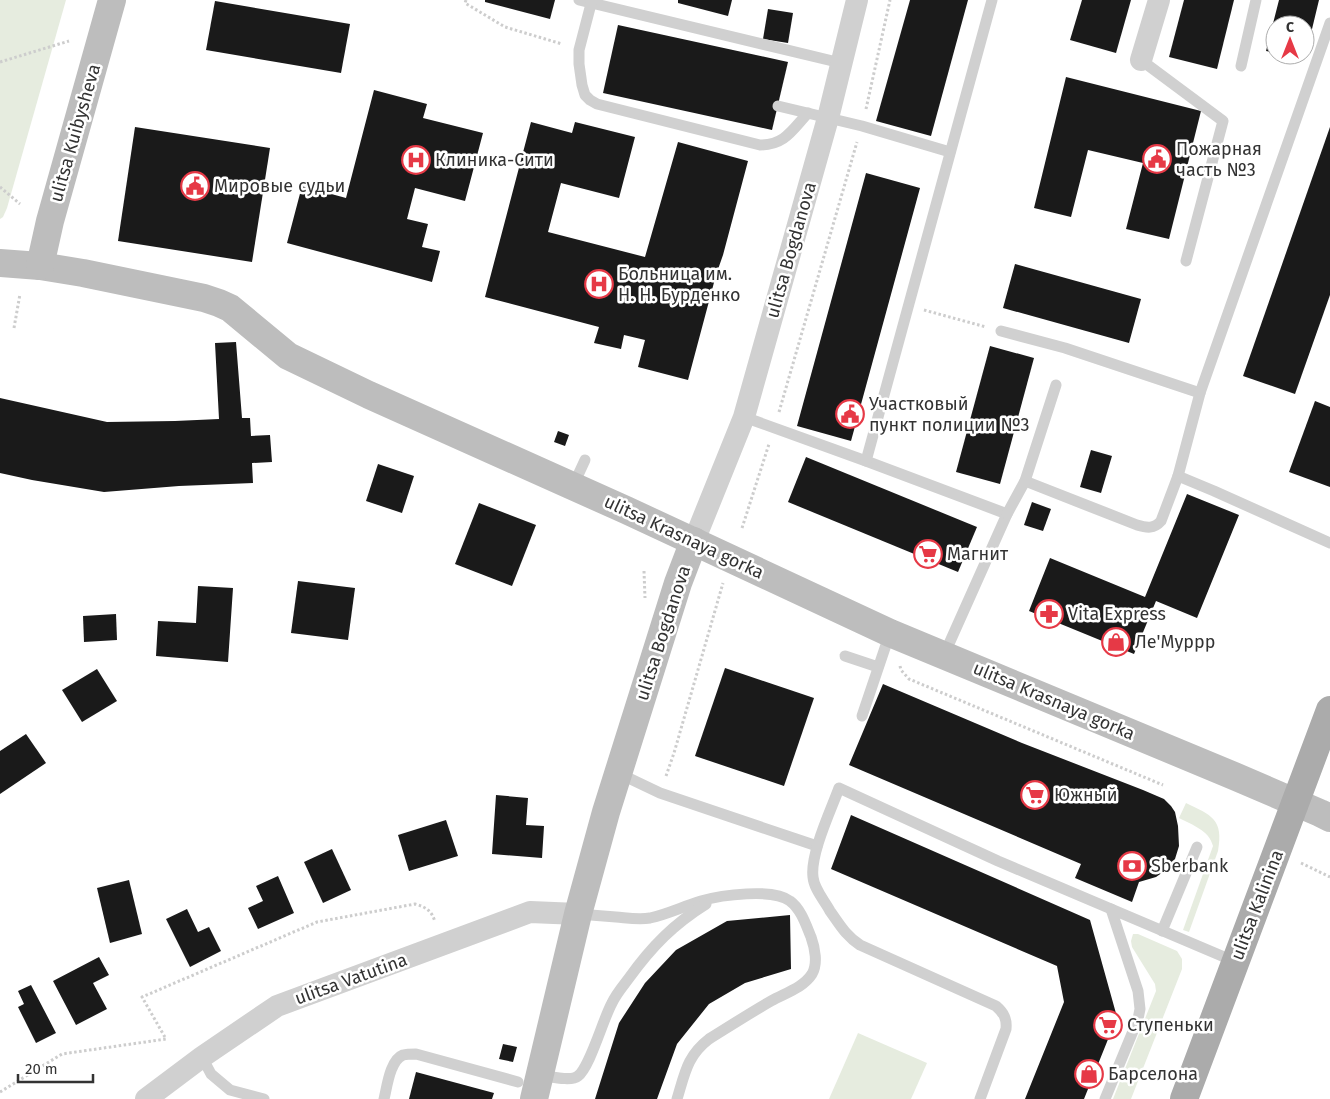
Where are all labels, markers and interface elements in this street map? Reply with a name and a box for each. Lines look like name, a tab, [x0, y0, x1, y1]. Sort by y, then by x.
north arrow	[1265, 15, 1315, 65]
text: С	[1286, 19, 1294, 36]
street label: ulitsa Kuibysheva	[45, 61, 105, 205]
place label: Пожарная часть №3	[1176, 138, 1262, 181]
public building icon: Пожарная часть №3	[1142, 144, 1172, 174]
hospital icon: Клиника-Сити	[401, 145, 431, 175]
place label: Клиника-Сити	[435, 149, 554, 171]
public building icon: Мировые судьи	[180, 171, 210, 201]
place label: Мировые судьи	[214, 175, 345, 197]
street label: ulitsa Bogdanova	[761, 179, 821, 321]
place label: Больница им. Н. Н. Бурденко	[618, 263, 741, 306]
hospital icon: Больница им. Н. Н. Бурденко	[584, 269, 614, 299]
place label: Участковый пункт полиции №3	[869, 393, 1030, 436]
public building icon: Участковый пункт полиции №3	[835, 399, 865, 429]
street label: ulitsa Krasnaya gorka	[601, 490, 767, 584]
supermarket icon: Магнит	[913, 539, 943, 569]
place label: Магнит	[947, 543, 1009, 565]
street label: ulitsa Bogdanova	[631, 563, 695, 703]
pharmacy icon: Vita Express	[1034, 599, 1064, 629]
place label: Vita Express	[1068, 603, 1166, 625]
shop icon: Ле'Муррр	[1101, 627, 1131, 657]
place label: Ле'Муррр	[1135, 631, 1215, 653]
street label: ulitsa Krasnaya gorka	[970, 657, 1138, 745]
supermarket icon: Южный	[1020, 780, 1050, 810]
place label: Южный	[1054, 784, 1118, 806]
street label: ulitsa Kalinina	[1226, 847, 1288, 963]
bank icon: Sberbank	[1117, 851, 1147, 881]
place label: Sberbank	[1151, 855, 1229, 877]
street label: ulitsa Vatutina	[292, 948, 410, 1010]
supermarket icon: Ступеньки	[1093, 1010, 1123, 1040]
place label: Ступеньки	[1127, 1014, 1214, 1036]
scale bar	[18, 1052, 92, 1084]
shop icon: Барселона	[1074, 1059, 1104, 1089]
text: 20 m	[25, 1060, 58, 1078]
place label: Барселона	[1108, 1063, 1198, 1085]

